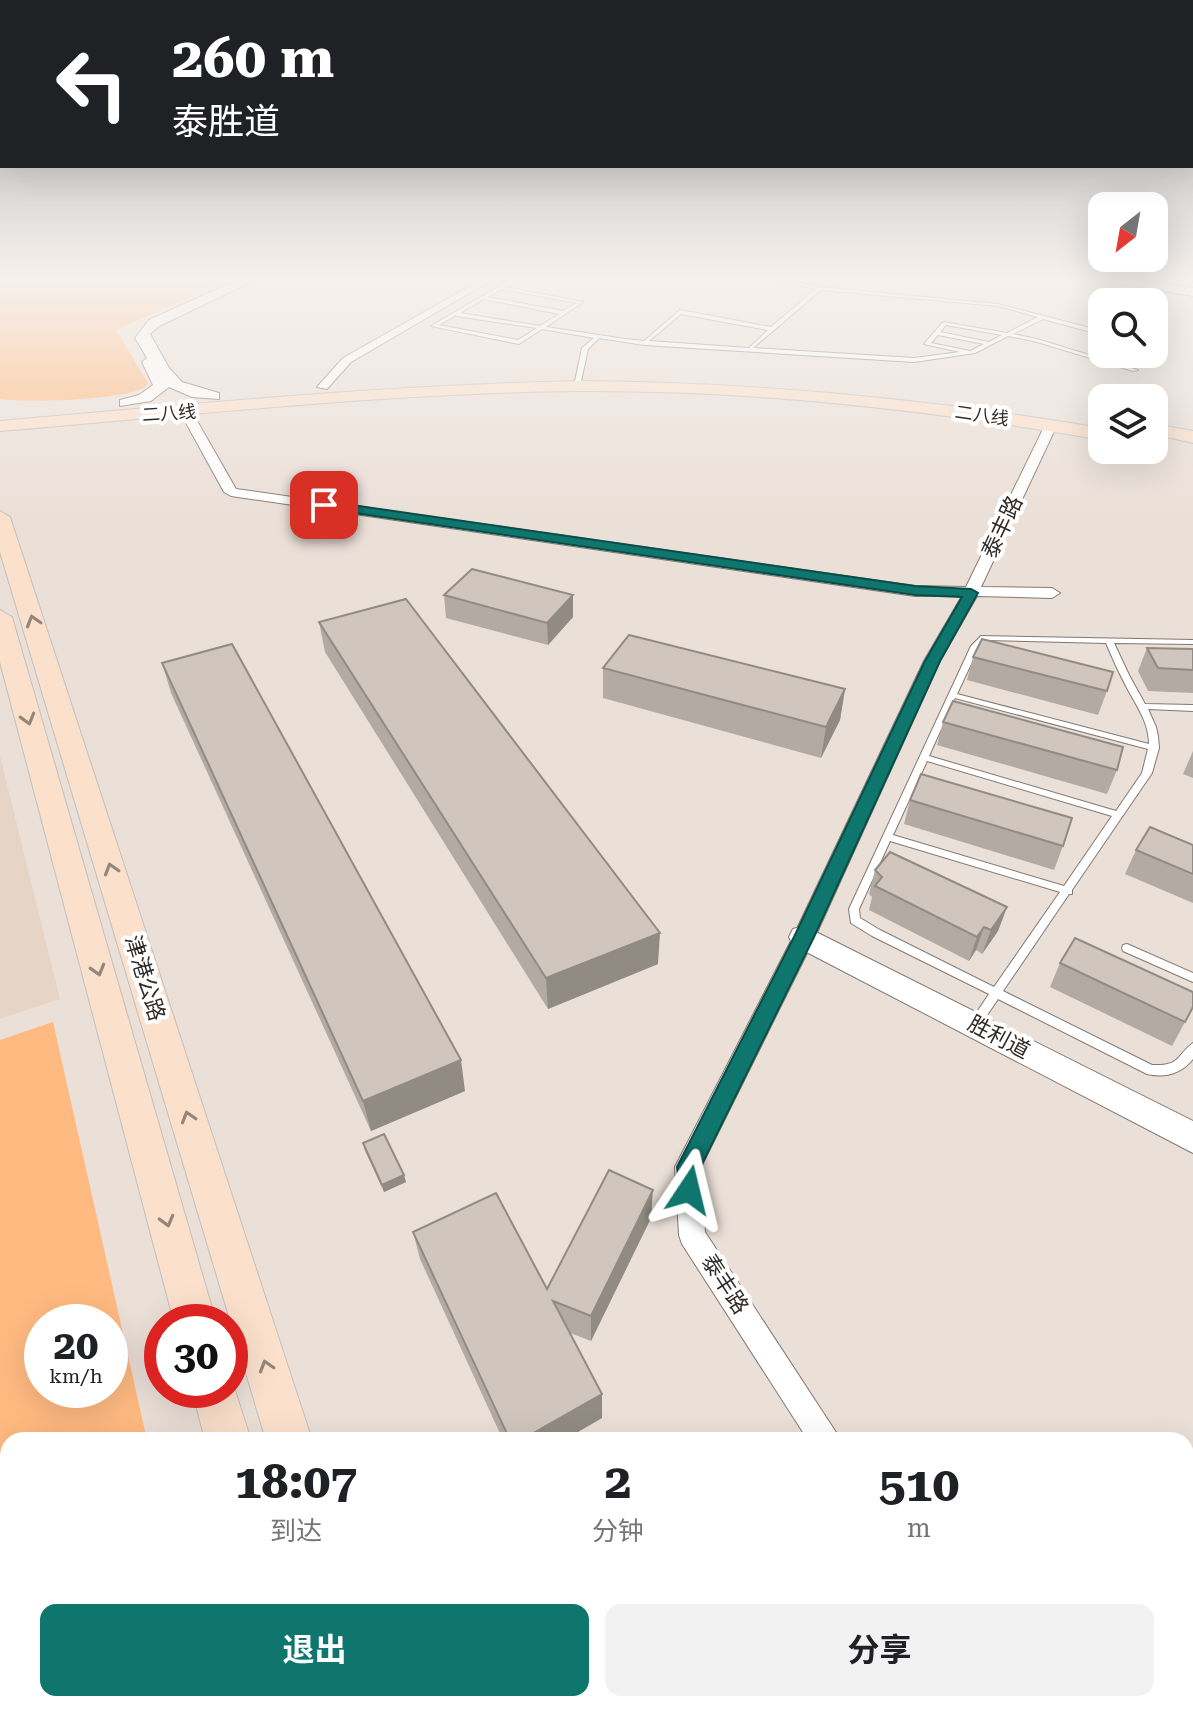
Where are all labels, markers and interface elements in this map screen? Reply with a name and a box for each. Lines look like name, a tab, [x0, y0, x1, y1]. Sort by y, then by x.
text: 260 m	[172, 25, 334, 91]
icon: left	[40, 32, 144, 136]
text: 泰胜道	[172, 101, 280, 143]
north arrow	[1088, 192, 1168, 272]
map controls	[1088, 192, 1168, 464]
button: search	[1088, 288, 1168, 368]
button: layers	[1088, 384, 1168, 464]
street label: 二八线	[141, 401, 197, 425]
street label: 二八线	[954, 401, 1010, 429]
pin	[290, 471, 358, 539]
icon: arrive	[302, 483, 346, 527]
street label: 泰丰路	[977, 492, 1027, 562]
one-way arrow	[26, 615, 42, 629]
one-way arrow	[19, 712, 36, 726]
one-way arrow	[104, 863, 120, 877]
street label: 津港公路	[120, 932, 170, 1024]
one-way arrow	[89, 962, 106, 976]
street label: 胜利道	[964, 1010, 1034, 1064]
one-way arrow	[182, 1111, 198, 1125]
position arrow	[647, 1148, 731, 1232]
one-way arrow	[158, 1213, 174, 1227]
street label: 泰丰路	[697, 1250, 753, 1318]
speed limit sign: 30	[144, 1304, 248, 1408]
text: 20	[54, 1322, 98, 1369]
one-way arrow	[259, 1359, 275, 1373]
text: km/h	[49, 1364, 103, 1388]
text: 18:07	[235, 1454, 357, 1510]
text: 2	[604, 1454, 631, 1510]
text: 510	[879, 1457, 959, 1513]
text: m	[907, 1513, 931, 1543]
text: 到达	[270, 1516, 322, 1546]
text: 分钟	[592, 1516, 644, 1546]
button: 退出	[40, 1604, 589, 1696]
button: 分享	[605, 1604, 1154, 1696]

